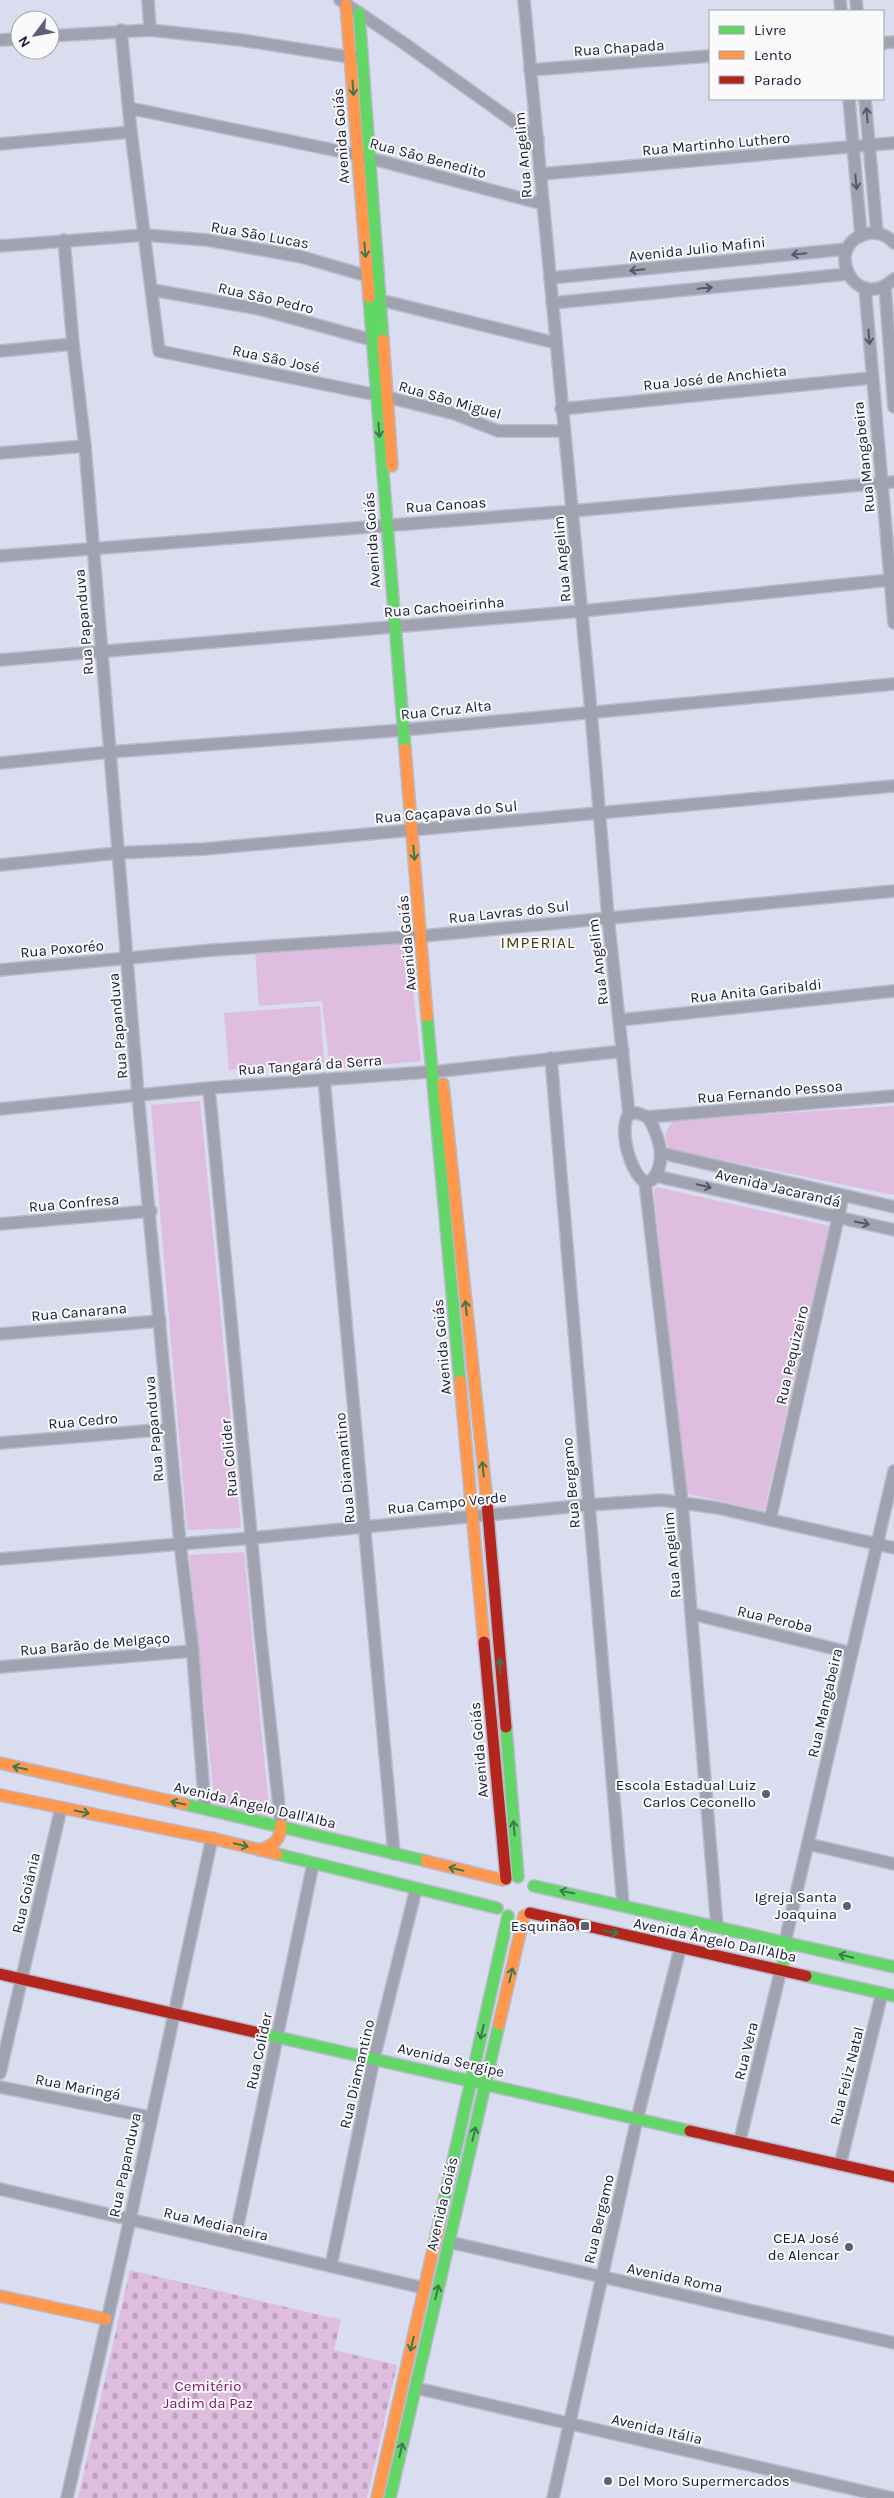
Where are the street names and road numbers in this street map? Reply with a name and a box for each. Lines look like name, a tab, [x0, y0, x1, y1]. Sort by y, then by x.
street label: Rua Chapada	[573, 36, 665, 60]
street label: Avenida Goiás	[329, 87, 353, 185]
street label: Rua Angelim	[510, 111, 536, 199]
street label: Rua Martinho Luthero	[641, 129, 791, 159]
street label: Rua São Benedito	[368, 134, 488, 182]
street label: Rua São Lucas	[210, 218, 310, 252]
street label: Avenida Julio Mafini	[628, 233, 766, 265]
street label: Rua São Pedro	[216, 278, 316, 318]
street label: Rua São José	[231, 341, 321, 377]
street label: Rua José de Anchieta	[642, 362, 788, 394]
street label: Rua São Miguel	[397, 377, 503, 423]
street label: Rua Mangabeira	[849, 401, 879, 513]
street label: Avenida Goiás	[360, 491, 384, 589]
street label: Rua Canoas	[405, 493, 487, 517]
street label: Rua Angelim	[549, 515, 575, 603]
street label: Rua Papanduva	[70, 568, 98, 676]
street label: Rua Cachoeirinha	[383, 593, 505, 621]
street label: Rua Cruz Alta	[400, 696, 492, 724]
street label: Rua Caçapava do Sul	[374, 797, 518, 827]
street label: Avenida Goiás	[394, 894, 420, 992]
street label: Rua Lavras do Sul	[448, 897, 570, 927]
street label: Rua Angelim	[584, 918, 612, 1006]
street label: Rua Poxoréo	[19, 936, 105, 962]
street label: Rua Papanduva	[104, 972, 132, 1080]
street label: Rua Anita Garibaldi	[689, 975, 823, 1007]
street label: Rua Tangará da Serra	[237, 1051, 383, 1079]
street label: Rua Fernando Pessoa	[697, 1077, 843, 1107]
street label: Avenida Jacarandá	[714, 1165, 842, 1211]
street label: Rua Confresa	[28, 1190, 120, 1216]
street label: Avenida Goiás	[429, 1298, 455, 1396]
street label: Rua Canarana	[30, 1299, 128, 1325]
street label: Rua Pequizeiro	[772, 1304, 812, 1406]
street label: Rua Papanduva	[140, 1375, 168, 1483]
street label: Rua Cedro	[48, 1409, 118, 1433]
street label: Rua Diamantino	[331, 1412, 359, 1524]
street label: Rua Colider	[217, 1418, 241, 1498]
street label: Rua Bergamo	[558, 1437, 584, 1529]
street label: Rua Campo Verde	[386, 1488, 508, 1518]
street label: Rua Angelim	[659, 1511, 685, 1599]
street label: Rua Peroba	[736, 1602, 814, 1636]
street label: Rua Barão de Melgaço	[19, 1628, 171, 1660]
street label: Rua Mangabeira	[804, 1647, 846, 1759]
street label: Avenida Goiás	[466, 1701, 492, 1799]
street label: Avenida Ângelo Dall'Alba	[172, 1778, 338, 1832]
street label: Rua Goiânia	[8, 1851, 44, 1935]
street label: Avenida Ângelo Dall'Alba	[632, 1914, 798, 1966]
street label: Rua Colider	[242, 2010, 276, 2091]
street label: Rua Diamantino	[336, 2018, 378, 2130]
street label: Rua Vera	[730, 2020, 762, 2082]
street label: Rua Feliz Natal	[826, 2025, 868, 2127]
street label: Avenida Sergipe	[396, 2039, 506, 2081]
street label: Rua Maringá	[34, 2070, 122, 2104]
street label: Rua Papanduva	[105, 2111, 145, 2219]
street label: Avenida Goiás	[422, 2155, 462, 2253]
street label: Rua Bergamo	[580, 2173, 618, 2265]
street label: Rua Medianeira	[162, 2203, 270, 2245]
street label: Avenida Roma	[625, 2259, 725, 2297]
street label: Avenida Itália	[610, 2410, 704, 2448]

